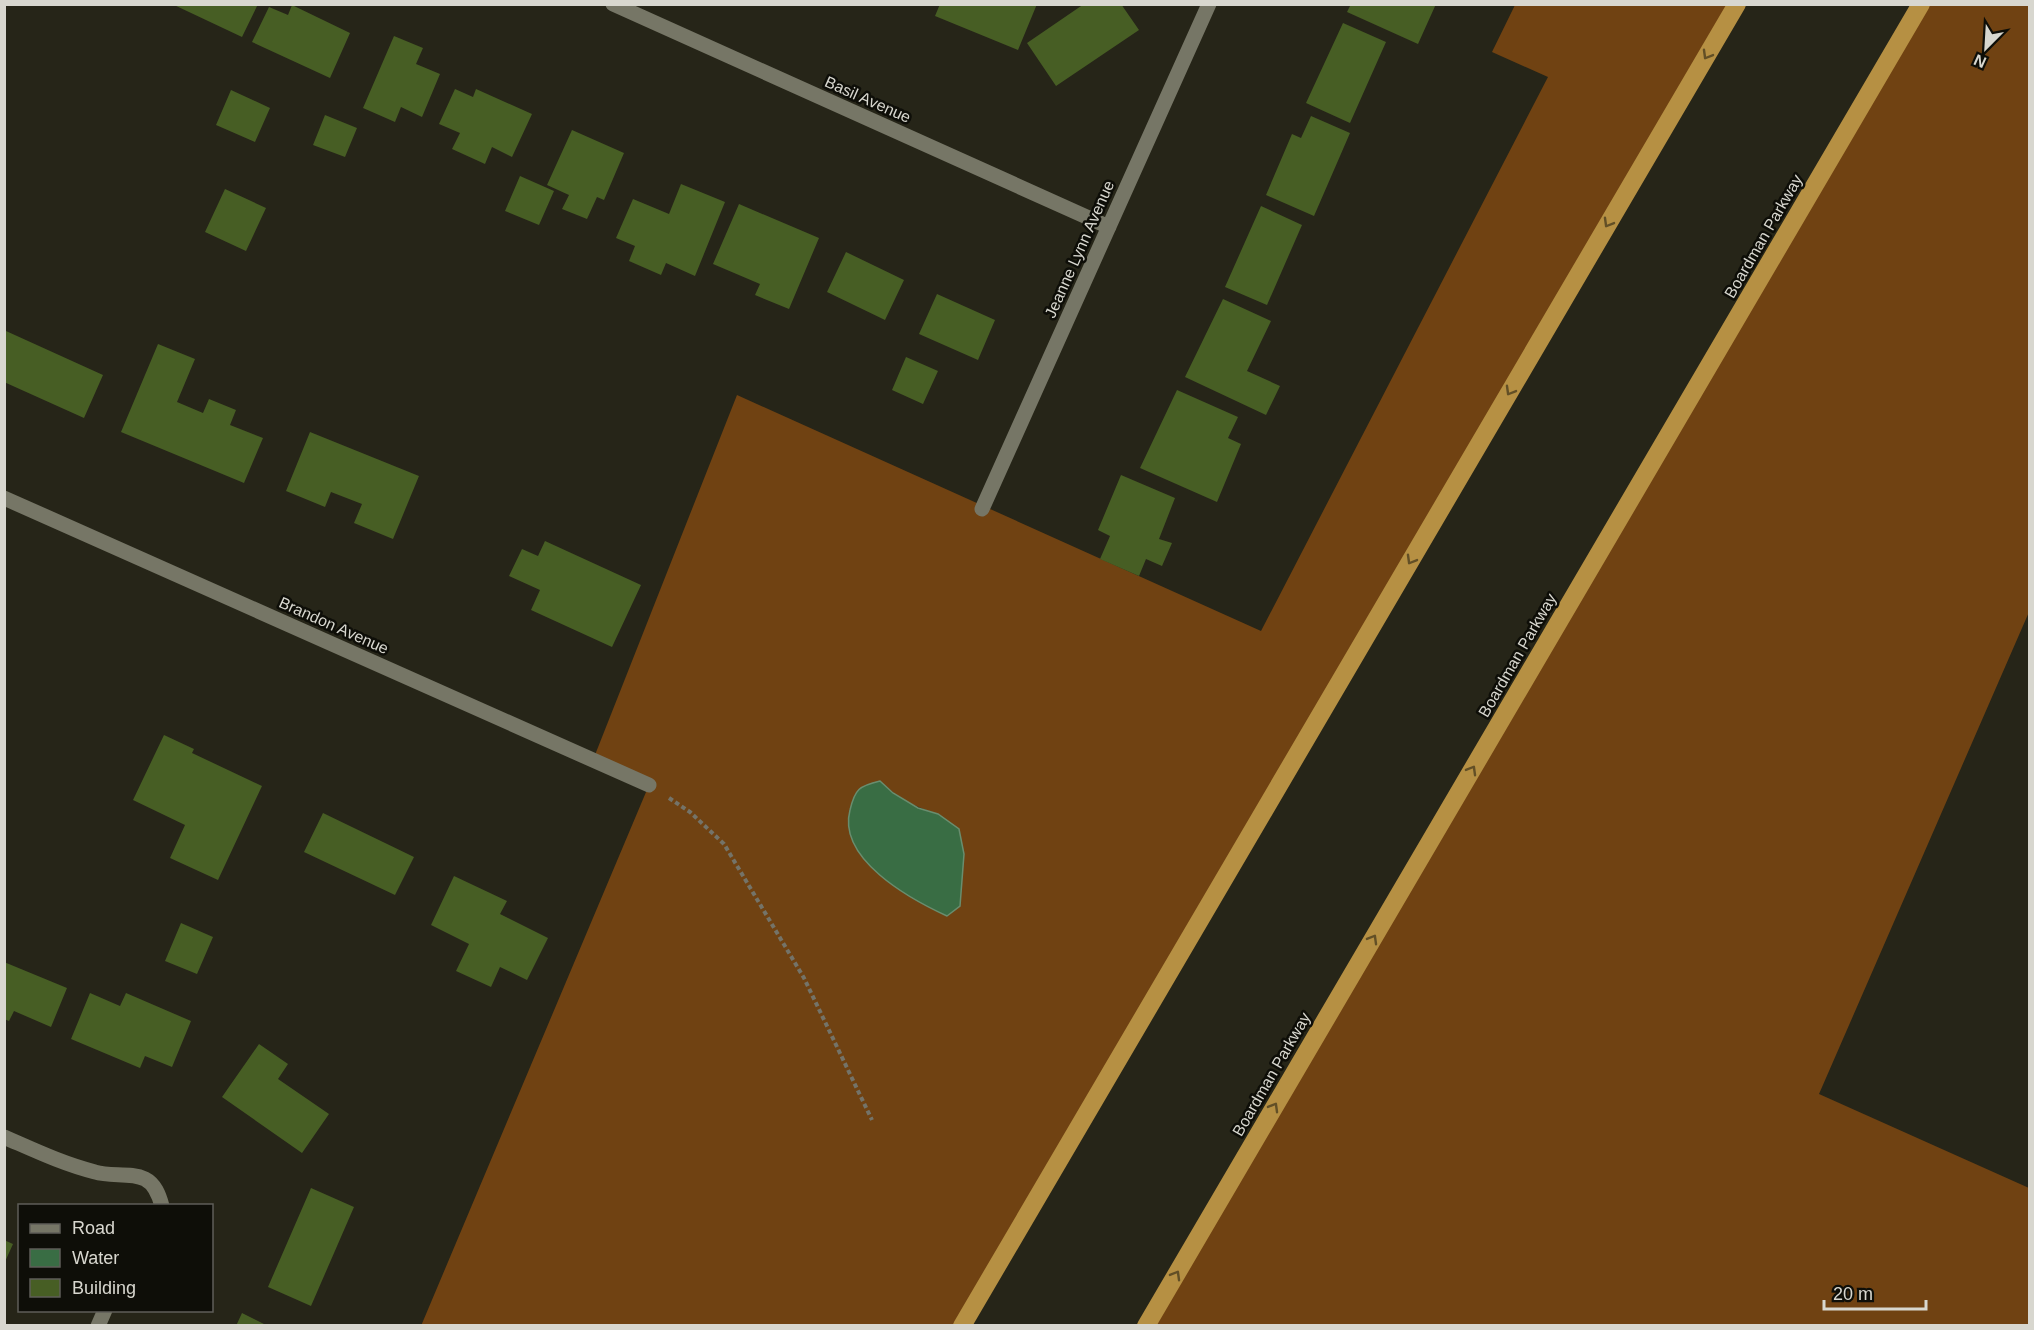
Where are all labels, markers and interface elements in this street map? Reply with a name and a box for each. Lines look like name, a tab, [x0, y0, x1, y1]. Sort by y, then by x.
north arrow	[1956, 18, 2016, 78]
one-way arrow	[1703, 49, 1714, 59]
text: N	[1971, 51, 1989, 71]
street label: Basil Avenue	[822, 73, 913, 126]
street label: Boardman Parkway	[1721, 172, 1806, 301]
street label: Jeanne Lynn Avenue	[1041, 178, 1117, 321]
one-way arrow	[1604, 217, 1616, 227]
one-way arrow	[1506, 385, 1517, 396]
one-way arrow	[1407, 554, 1419, 564]
street label: Boardman Parkway	[1475, 591, 1560, 720]
street label: Brandon Avenue	[276, 594, 391, 657]
one-way arrow	[1464, 766, 1476, 776]
one-way arrow	[1366, 935, 1377, 945]
street label: Boardman Parkway	[1229, 1010, 1314, 1139]
one-way arrow	[1267, 1103, 1279, 1113]
legend	[18, 1204, 213, 1312]
text: Road	[72, 1218, 115, 1238]
text: Water	[72, 1248, 119, 1268]
one-way arrow	[1168, 1271, 1180, 1281]
scale bar	[1824, 1273, 1926, 1311]
text: Building	[72, 1278, 136, 1298]
text: 20 m	[1833, 1284, 1873, 1304]

